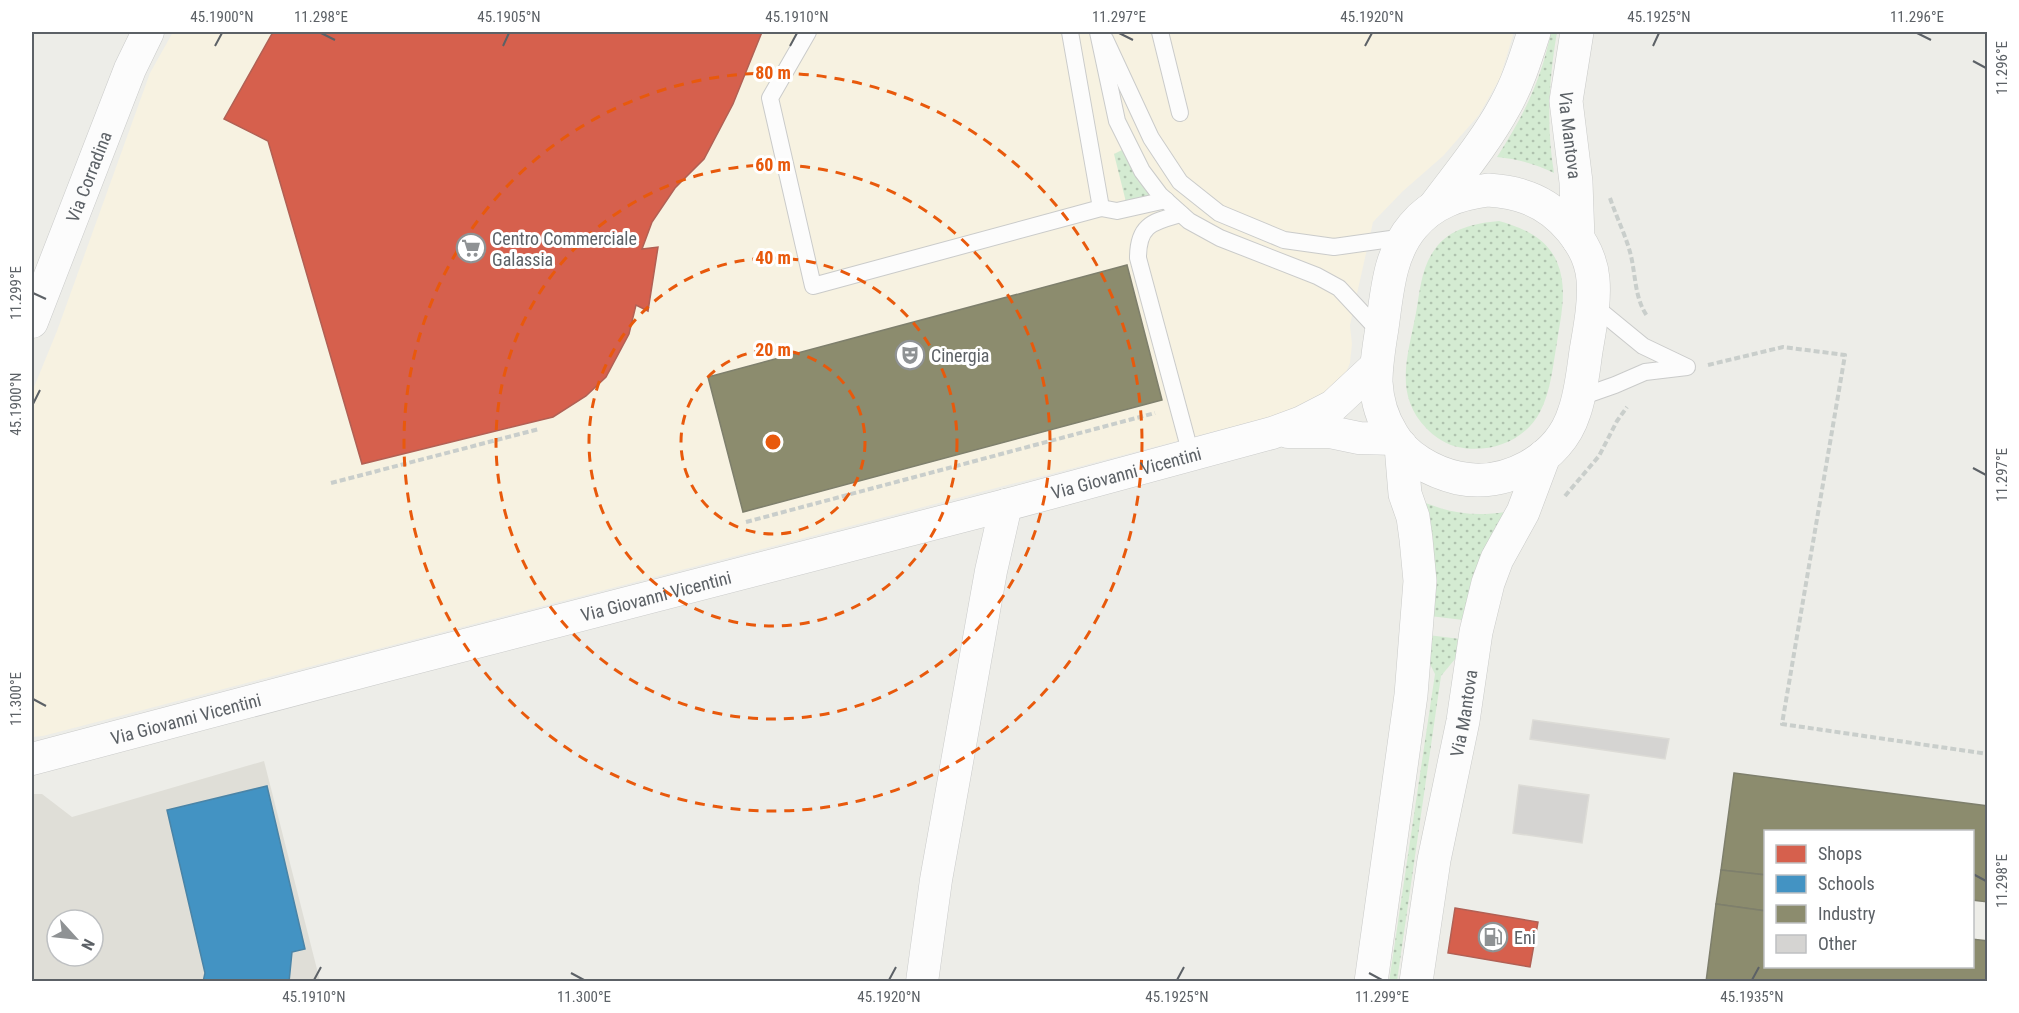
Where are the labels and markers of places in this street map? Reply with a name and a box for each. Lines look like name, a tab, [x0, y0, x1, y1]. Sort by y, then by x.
place label: Centro Commerciale Galassia	[492, 228, 637, 270]
supermarket icon: Centro Commerciale Galassia	[455, 232, 487, 264]
theatre icon: Cinergia	[894, 339, 926, 371]
place label: Cinergia	[931, 345, 989, 366]
centre of rings	[763, 432, 783, 452]
fuel station icon: Eni	[1477, 921, 1509, 953]
place label: Eni	[1514, 927, 1536, 948]

